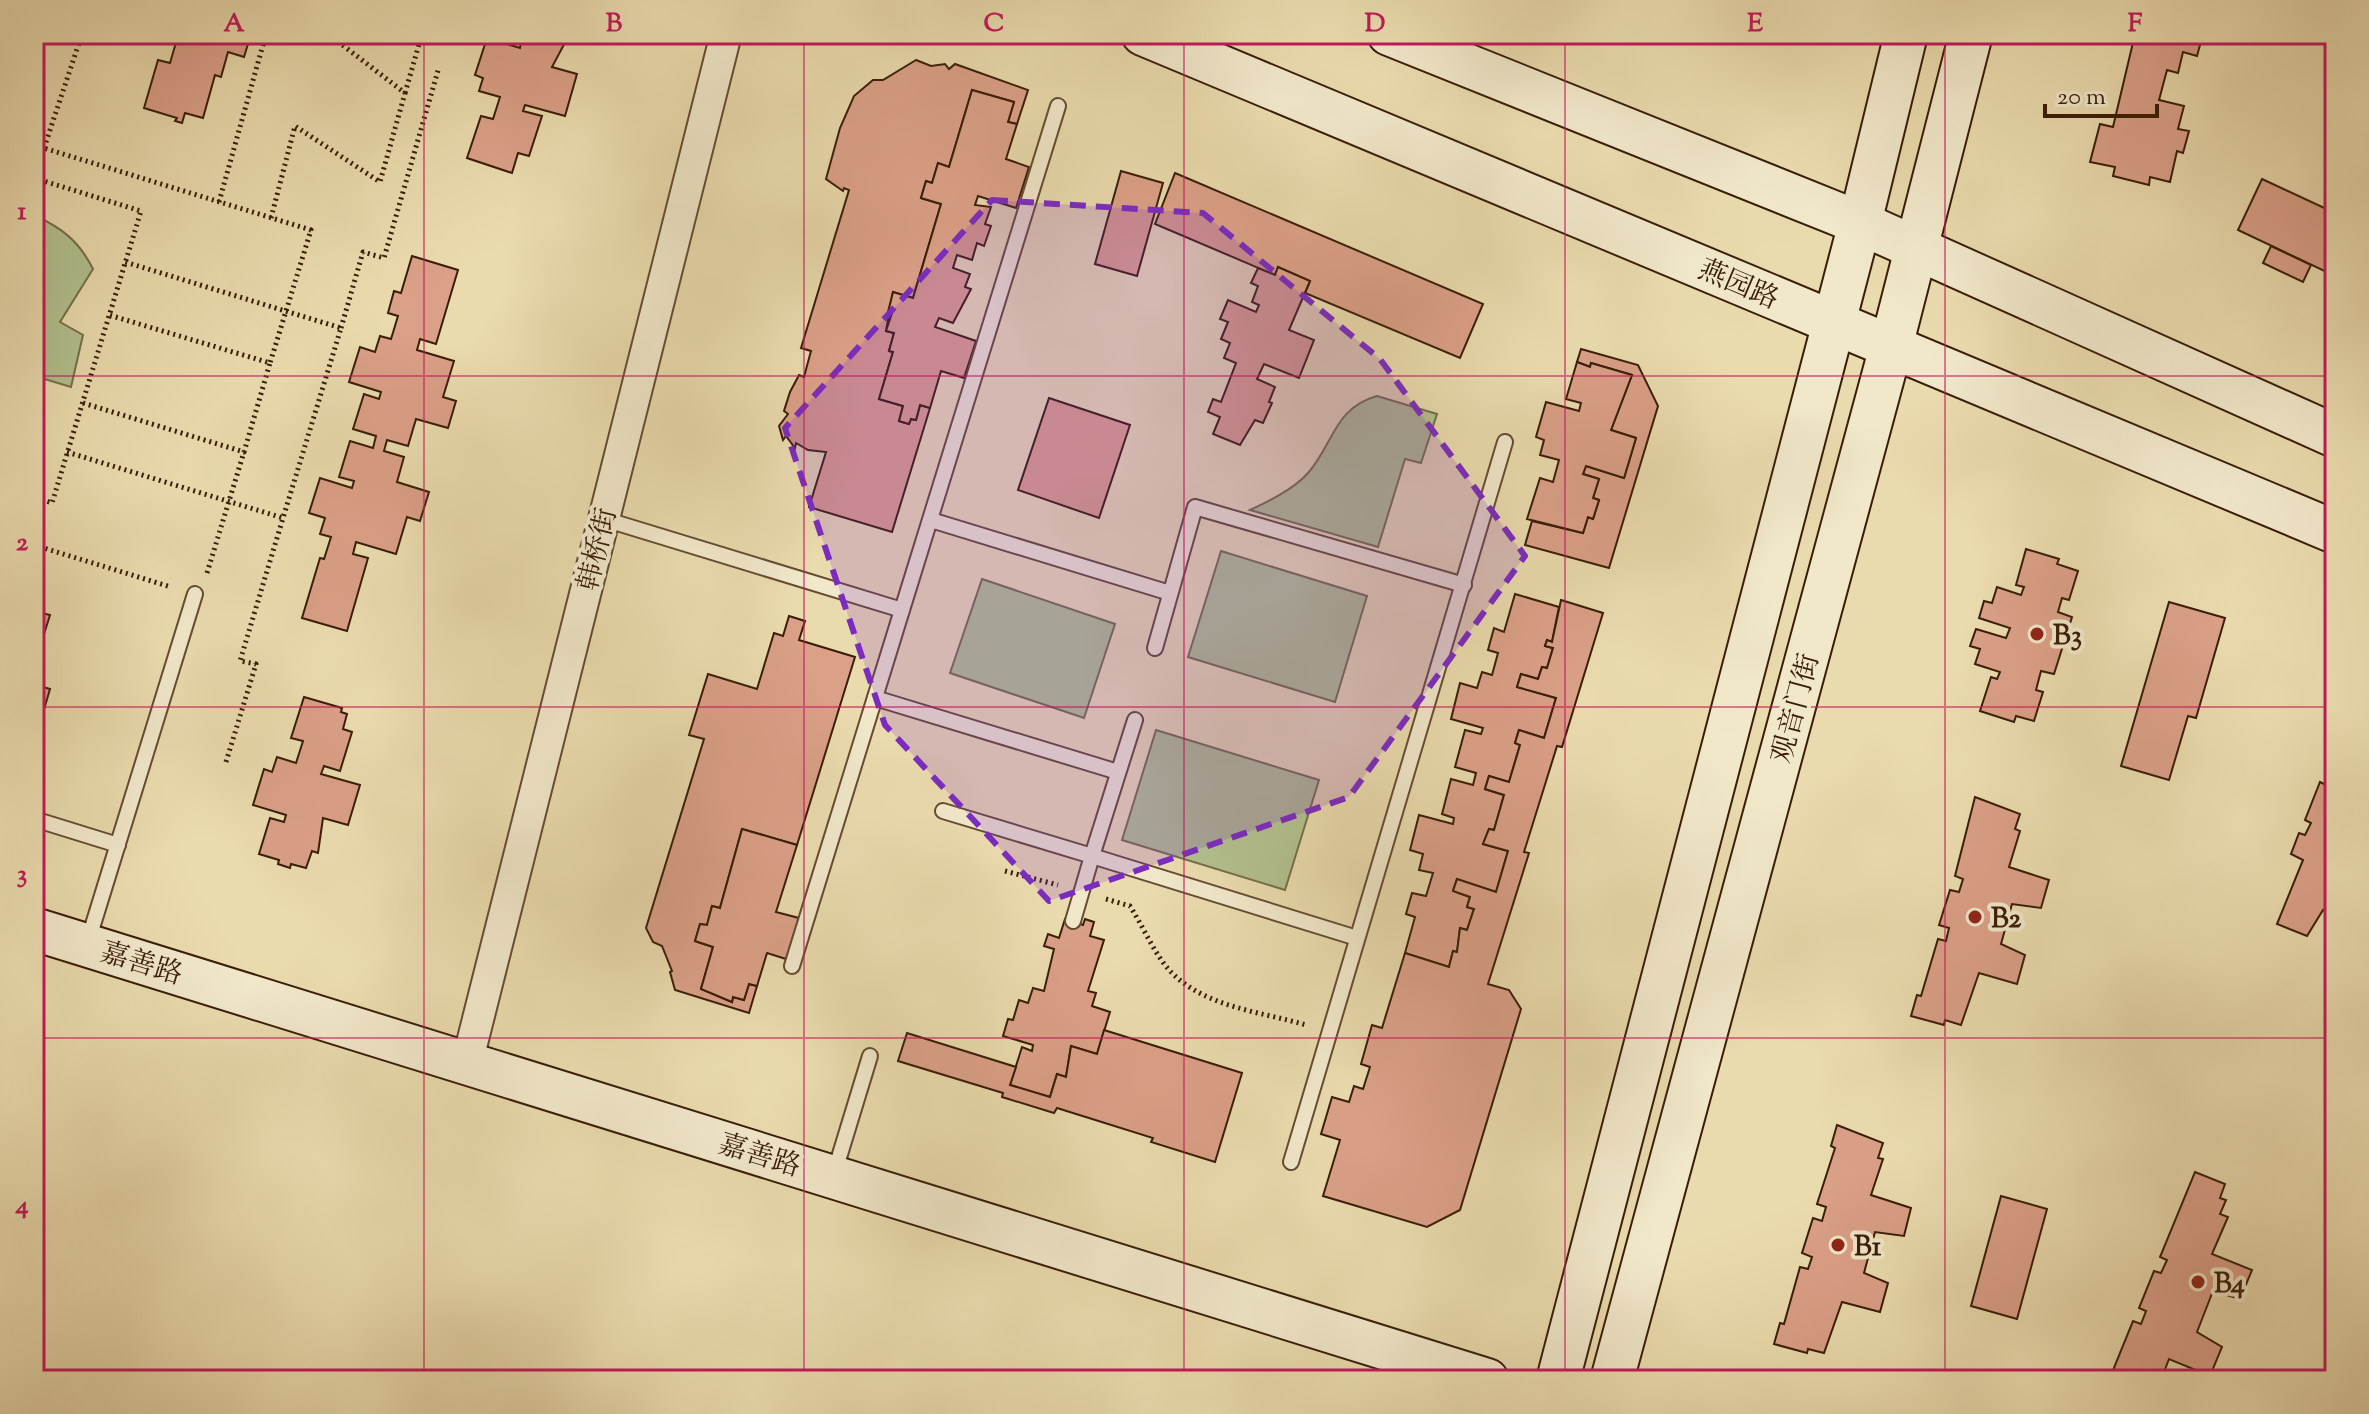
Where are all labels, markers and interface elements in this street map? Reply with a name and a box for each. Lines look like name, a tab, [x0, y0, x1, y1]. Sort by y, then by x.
text: A	[223, 6, 245, 43]
text: B	[606, 6, 623, 43]
text: C	[984, 6, 1004, 43]
text: D	[1365, 6, 1385, 43]
text: E	[1747, 6, 1763, 43]
text: F	[2128, 6, 2143, 43]
scale bar	[2045, 68, 2157, 118]
text: 20 m	[2057, 81, 2106, 115]
text: 1	[18, 194, 27, 231]
street label: 燕园路	[1691, 251, 1784, 321]
street label: 韩桥街	[569, 504, 628, 595]
text: 2	[16, 525, 29, 562]
place label: B3	[2053, 617, 2082, 657]
marker: B3	[2028, 625, 2046, 643]
street label: 观音门街	[1763, 650, 1831, 768]
text: 3	[17, 857, 27, 894]
place label: B2	[1991, 900, 2022, 940]
marker: B2	[1966, 908, 1984, 926]
street label: 嘉善路	[95, 933, 187, 996]
street label: 嘉善路	[713, 1125, 805, 1188]
text: 4	[14, 1188, 29, 1225]
place label: B1	[1854, 1228, 1882, 1268]
marker: B1	[1829, 1236, 1847, 1254]
place label: B4	[2214, 1265, 2245, 1305]
marker: B4	[2189, 1273, 2207, 1291]

